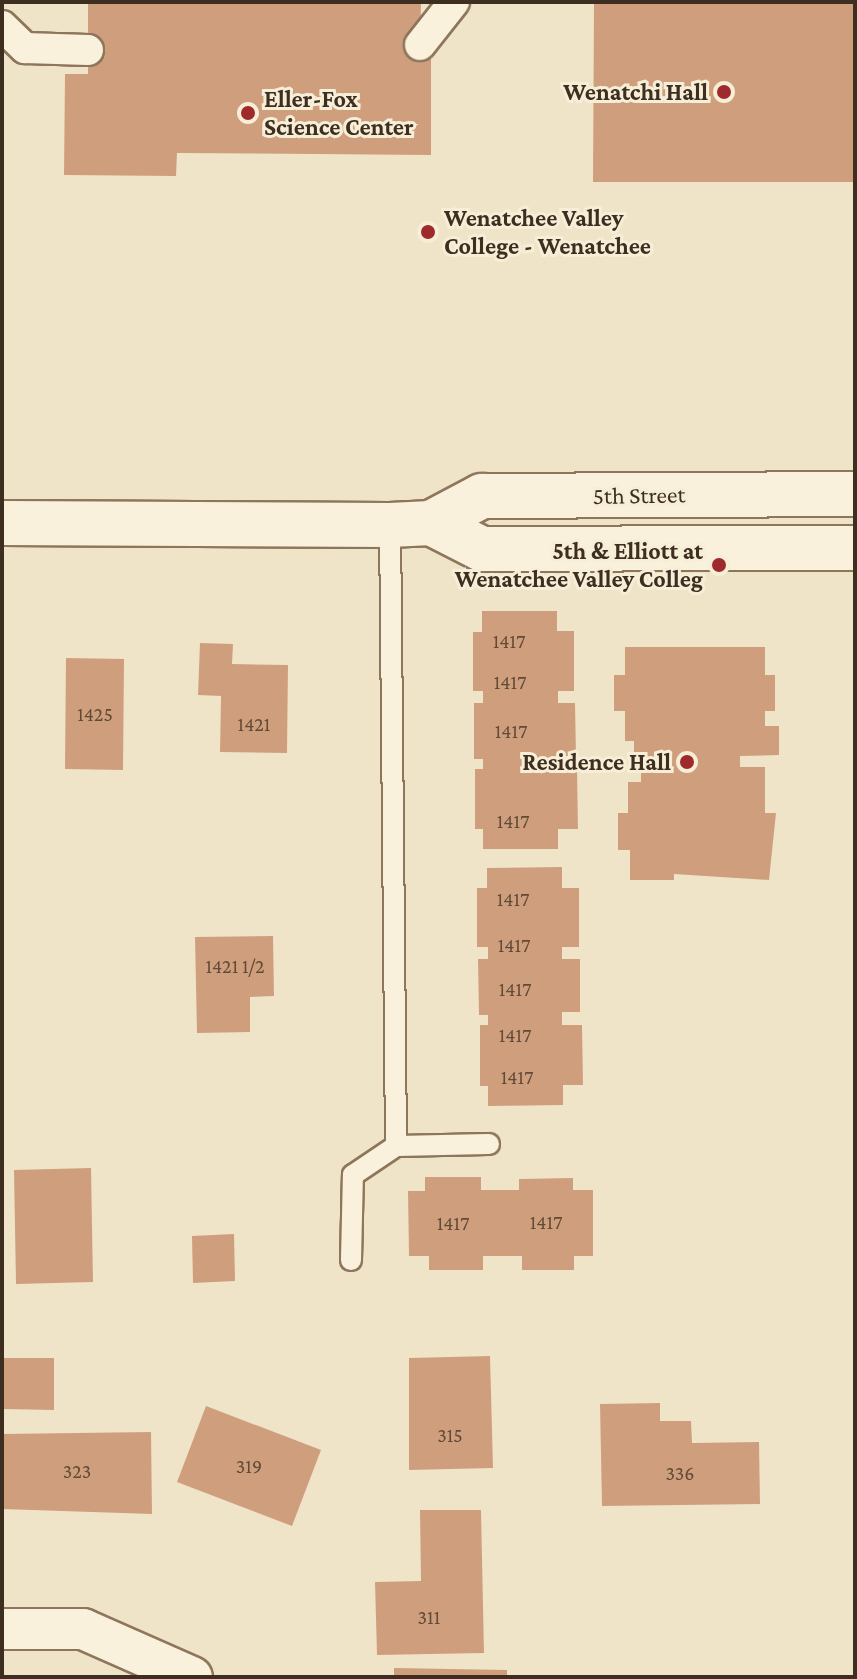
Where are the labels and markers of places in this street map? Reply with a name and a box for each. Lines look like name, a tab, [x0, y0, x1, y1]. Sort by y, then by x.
place label: Wenatchi Hall	[563, 78, 708, 106]
marker: Wenatchi Hall	[715, 83, 733, 101]
place label: Eller-Fox Science Center	[264, 85, 414, 141]
marker: Eller-Fox Science Center	[239, 104, 257, 122]
place label: Wenatchee Valley College - Wenatchee	[444, 204, 651, 260]
marker: Wenatchee Valley College - Wenatchee	[419, 223, 437, 241]
place label: 5th & Elliott at Wenatchee Valley Colleg	[455, 537, 703, 593]
marker: 5th & Elliott at Wenatchee Valley Colleg	[710, 556, 728, 574]
place label: Residence Hall	[522, 748, 671, 776]
marker: Residence Hall	[678, 753, 696, 771]

